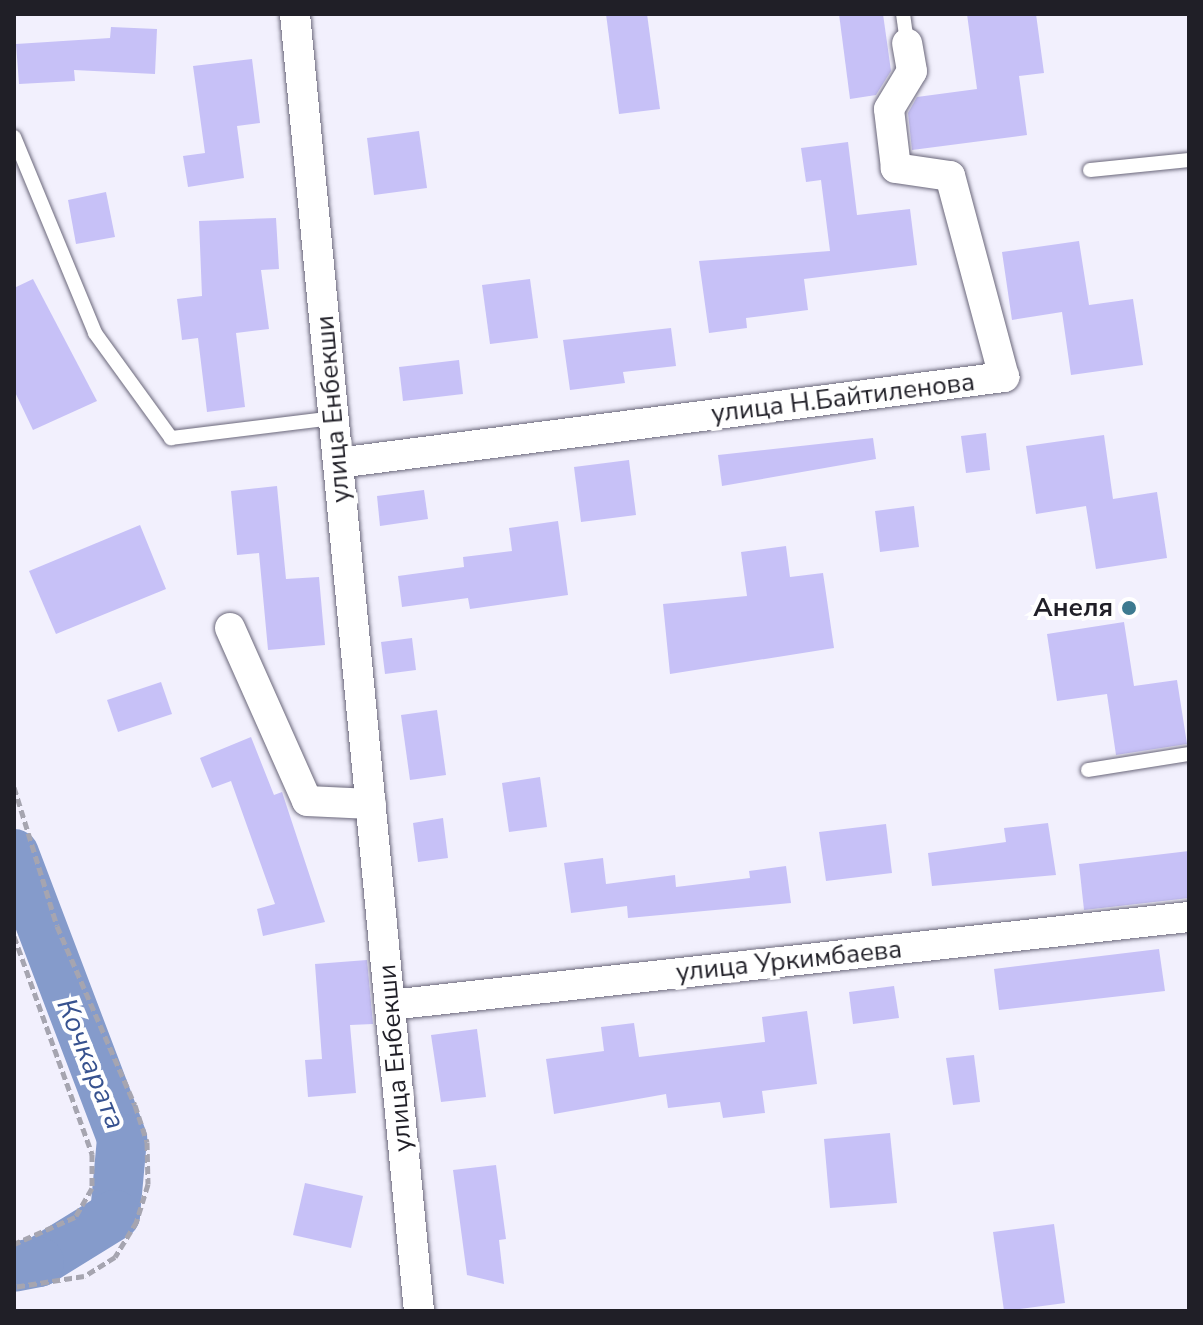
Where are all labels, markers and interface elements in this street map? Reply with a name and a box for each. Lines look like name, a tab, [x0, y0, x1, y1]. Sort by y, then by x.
street label: улица Енбекши	[309, 314, 357, 504]
street label: улица Н.Байтиленова	[709, 366, 977, 430]
place label: Анеля	[1033, 592, 1113, 624]
marker: Анеля	[1120, 599, 1138, 617]
street label: улица Уркимбаева	[674, 934, 904, 988]
street label: улица Енбекши	[371, 963, 419, 1153]
water label: Кочкарата	[50, 994, 132, 1134]

